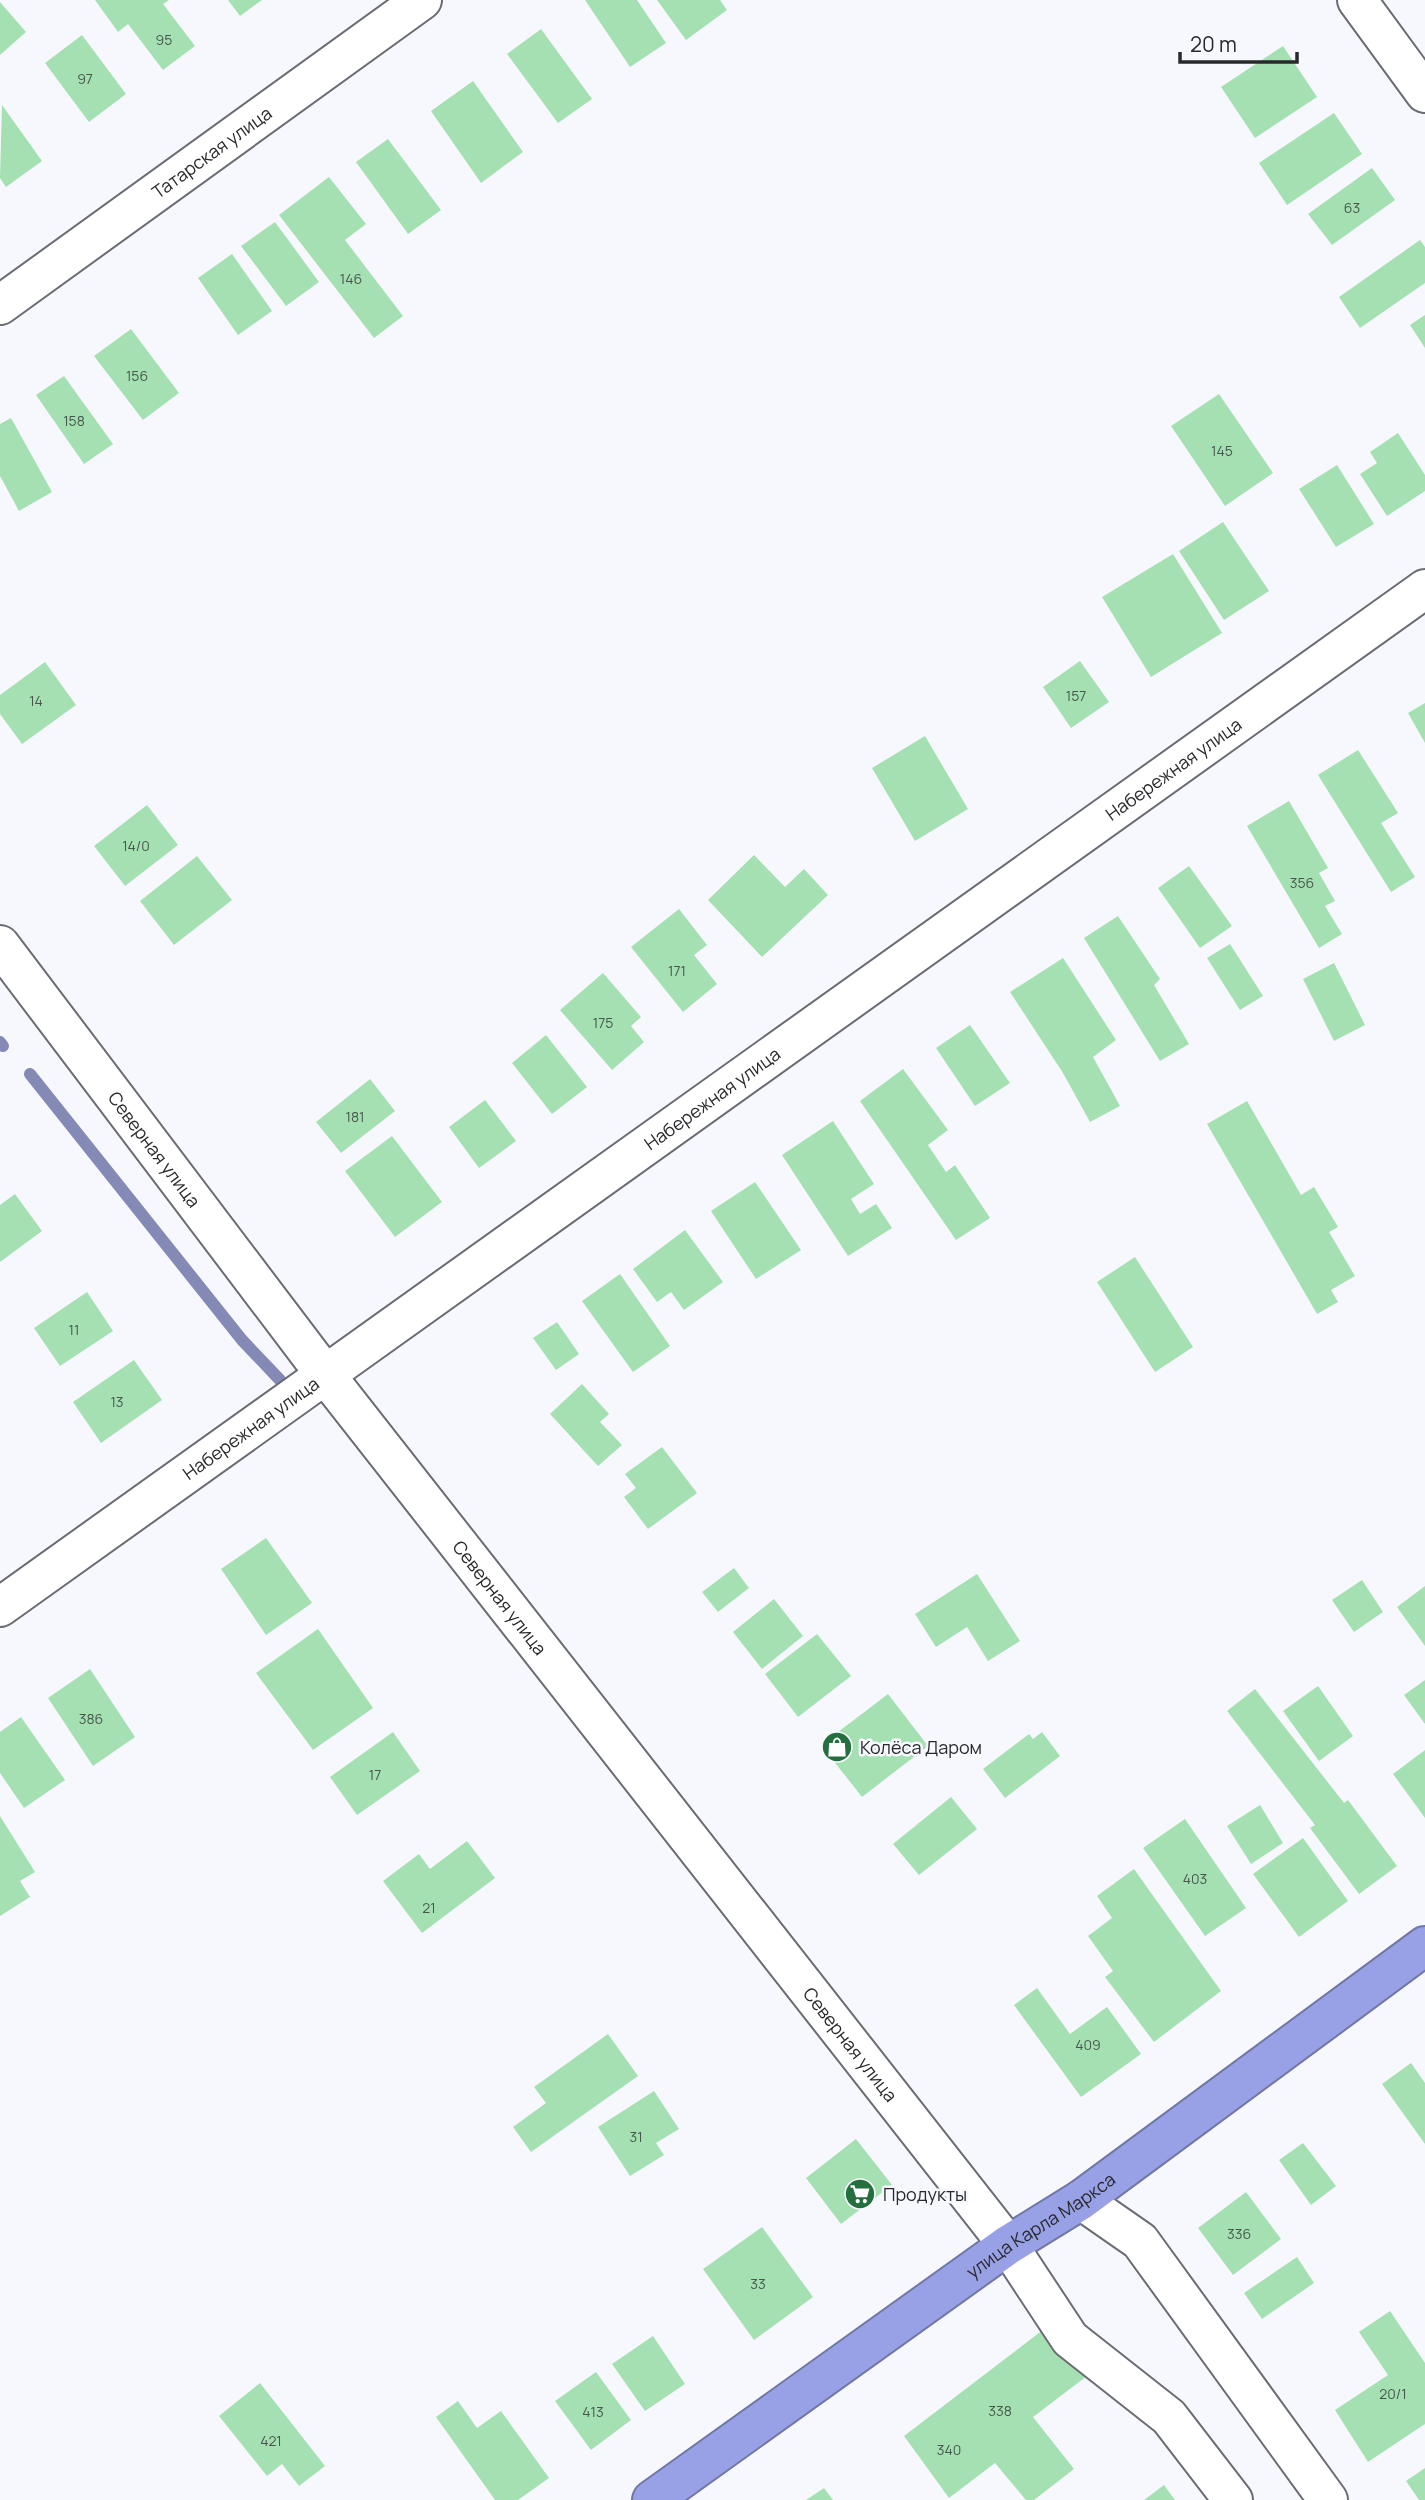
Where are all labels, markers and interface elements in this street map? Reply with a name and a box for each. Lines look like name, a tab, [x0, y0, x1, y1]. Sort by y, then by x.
scale bar	[1180, 21, 1297, 65]
house number: 95	[156, 30, 172, 49]
text: 20 m	[1190, 30, 1237, 58]
house number: 97	[77, 69, 93, 88]
street label: Татарская улица	[147, 101, 276, 204]
house number: 63	[1344, 198, 1360, 217]
house number: 146	[340, 269, 362, 288]
house number: 156	[126, 366, 148, 385]
house number: 158	[63, 411, 85, 430]
house number: 145	[1211, 441, 1233, 460]
house number: 157	[1066, 686, 1086, 705]
house number: 14	[29, 691, 43, 710]
street label: Набережная улица	[1101, 712, 1246, 826]
house number: 14/0	[122, 836, 150, 855]
house number: 356	[1290, 873, 1314, 892]
house number: 171	[668, 961, 686, 980]
house number: 175	[593, 1013, 613, 1032]
street label: Набережная улица	[639, 1042, 785, 1155]
street label: Северная улица	[103, 1086, 206, 1212]
house number: 181	[345, 1107, 365, 1126]
house number: 11	[69, 1320, 79, 1339]
street label: Набережная улица	[178, 1371, 323, 1485]
house number: 13	[110, 1392, 124, 1411]
street label: Северная улица	[448, 1535, 552, 1660]
house number: 386	[79, 1709, 103, 1728]
shop icon: Колёса Даром	[820, 1730, 854, 1764]
place label: Колёса Даром	[860, 1735, 982, 1759]
house number: 17	[369, 1765, 381, 1784]
house number: 403	[1183, 1869, 1207, 1888]
house number: 21	[422, 1898, 436, 1917]
street label: Северная улица	[798, 1982, 903, 2107]
house number: 409	[1075, 2035, 1101, 2054]
house number: 31	[629, 2127, 643, 2146]
street label: улица Карла Маркса	[961, 2167, 1120, 2283]
supermarket icon: Продукты	[843, 2177, 877, 2211]
place label: Продукты	[883, 2182, 967, 2206]
house number: 336	[1227, 2224, 1251, 2243]
house number: 33	[750, 2274, 766, 2293]
house number: 20/1	[1379, 2384, 1407, 2403]
house number: 338	[988, 2401, 1012, 2420]
house number: 413	[582, 2402, 604, 2421]
house number: 421	[260, 2431, 282, 2450]
house number: 340	[937, 2440, 961, 2459]

